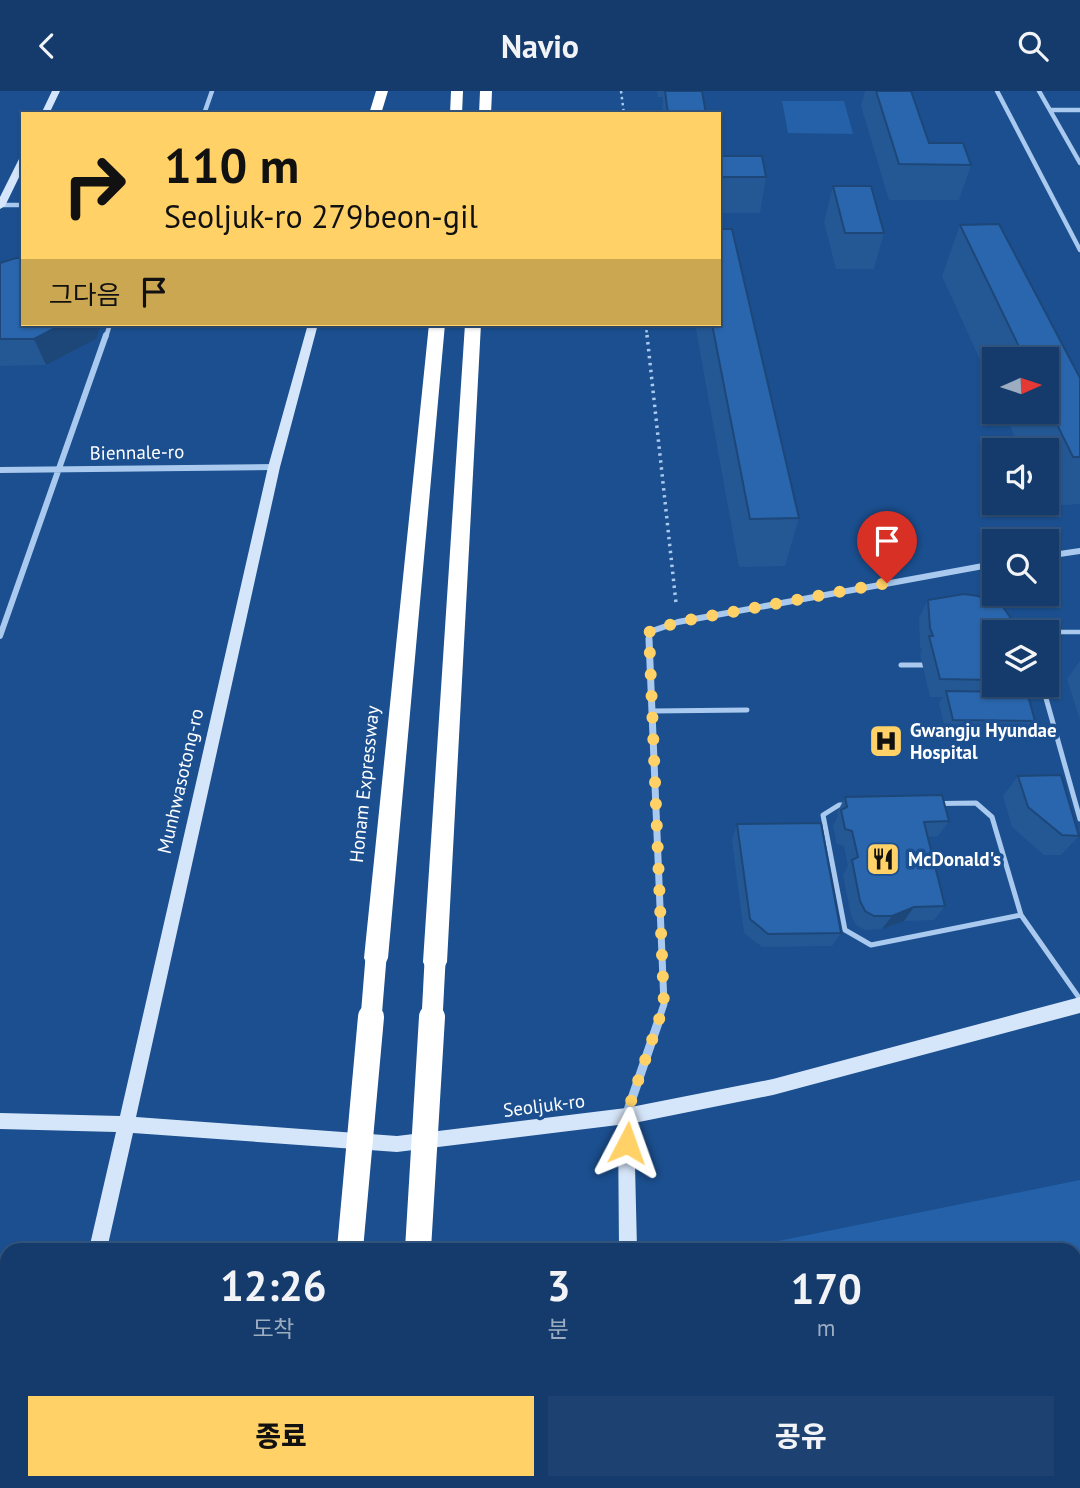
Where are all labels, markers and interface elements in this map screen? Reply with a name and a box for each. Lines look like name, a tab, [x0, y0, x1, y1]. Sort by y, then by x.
text: Navio	[501, 25, 579, 67]
icon: back	[28, 27, 66, 65]
icon: search	[1014, 27, 1052, 65]
text: 110 m	[164, 133, 299, 197]
icon: right	[49, 140, 140, 231]
text: Seoljuk-ro 279beon-gil	[164, 195, 478, 237]
icon: arrive	[135, 273, 173, 311]
text: 그다음	[49, 278, 121, 311]
north arrow	[982, 347, 1059, 423]
map controls	[982, 347, 1059, 697]
button: sound	[982, 438, 1059, 515]
street label: Biennale-ro	[89, 439, 185, 465]
pin	[857, 511, 917, 583]
icon: arrive	[868, 522, 906, 560]
button: search	[982, 529, 1059, 606]
button: layers	[982, 620, 1059, 697]
street label: Honam Expressway	[344, 704, 384, 864]
street label: Munhwasotong-ro	[152, 706, 208, 856]
place label: Gwangju Hyundae Hospital	[910, 718, 1057, 764]
hospital icon: Gwangju Hyundae Hospital	[867, 722, 905, 760]
restaurant icon: McDonald's	[864, 840, 902, 878]
place label: McDonald's	[908, 847, 1001, 871]
street label: Seoljuk-ro	[502, 1088, 586, 1122]
position arrow	[590, 1106, 664, 1180]
text: 12:26	[220, 1258, 327, 1313]
text: 3	[547, 1258, 570, 1313]
text: 170	[790, 1261, 862, 1316]
text: m	[817, 1313, 836, 1342]
text: 도착	[252, 1314, 294, 1343]
text: 분	[548, 1314, 569, 1343]
button: 종료	[28, 1396, 534, 1476]
button: 공유	[548, 1396, 1054, 1476]

